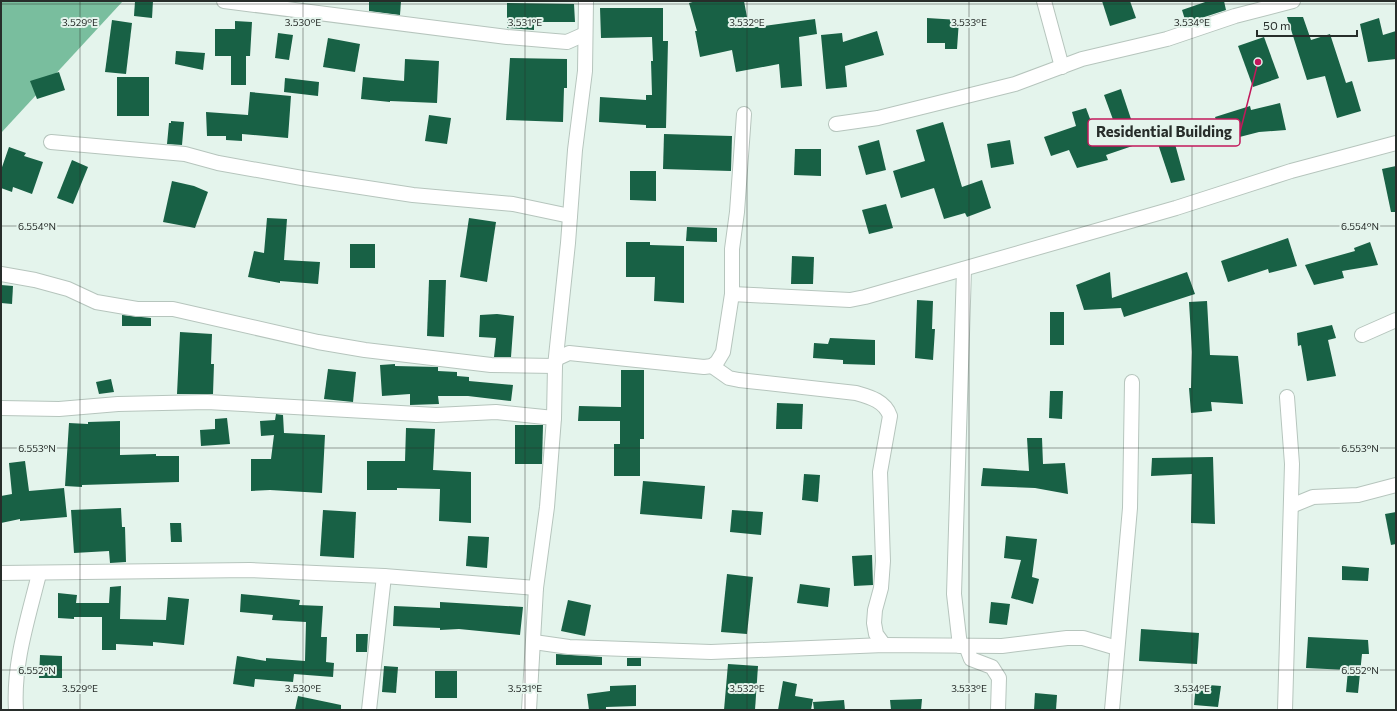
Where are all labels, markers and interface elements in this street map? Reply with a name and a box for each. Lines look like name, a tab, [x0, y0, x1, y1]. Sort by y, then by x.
scale bar	[1257, 12, 1357, 38]
text: 3.529°E	[62, 16, 98, 28]
text: 3.530°E	[285, 16, 321, 28]
text: 3.531°E	[508, 16, 542, 28]
text: 3.532°E	[729, 16, 765, 28]
text: 3.533°E	[951, 16, 987, 28]
text: 3.534°E	[1174, 16, 1210, 28]
text: 50 m	[1263, 18, 1291, 32]
callout: Residential Building	[1088, 119, 1240, 146]
text: Residential Building	[1096, 122, 1232, 140]
text: 6.554°N	[18, 220, 56, 232]
text: 6.554°N	[1341, 220, 1379, 232]
text: 6.553°N	[18, 442, 56, 454]
text: 6.553°N	[1341, 442, 1379, 454]
text: 6.552°N	[18, 664, 56, 676]
text: 6.552°N	[1341, 664, 1379, 676]
text: 3.529°E	[62, 682, 98, 694]
text: 3.530°E	[285, 682, 321, 694]
text: 3.531°E	[508, 682, 542, 694]
text: 3.532°E	[729, 682, 765, 694]
text: 3.533°E	[951, 682, 987, 694]
text: 3.534°E	[1174, 682, 1210, 694]

